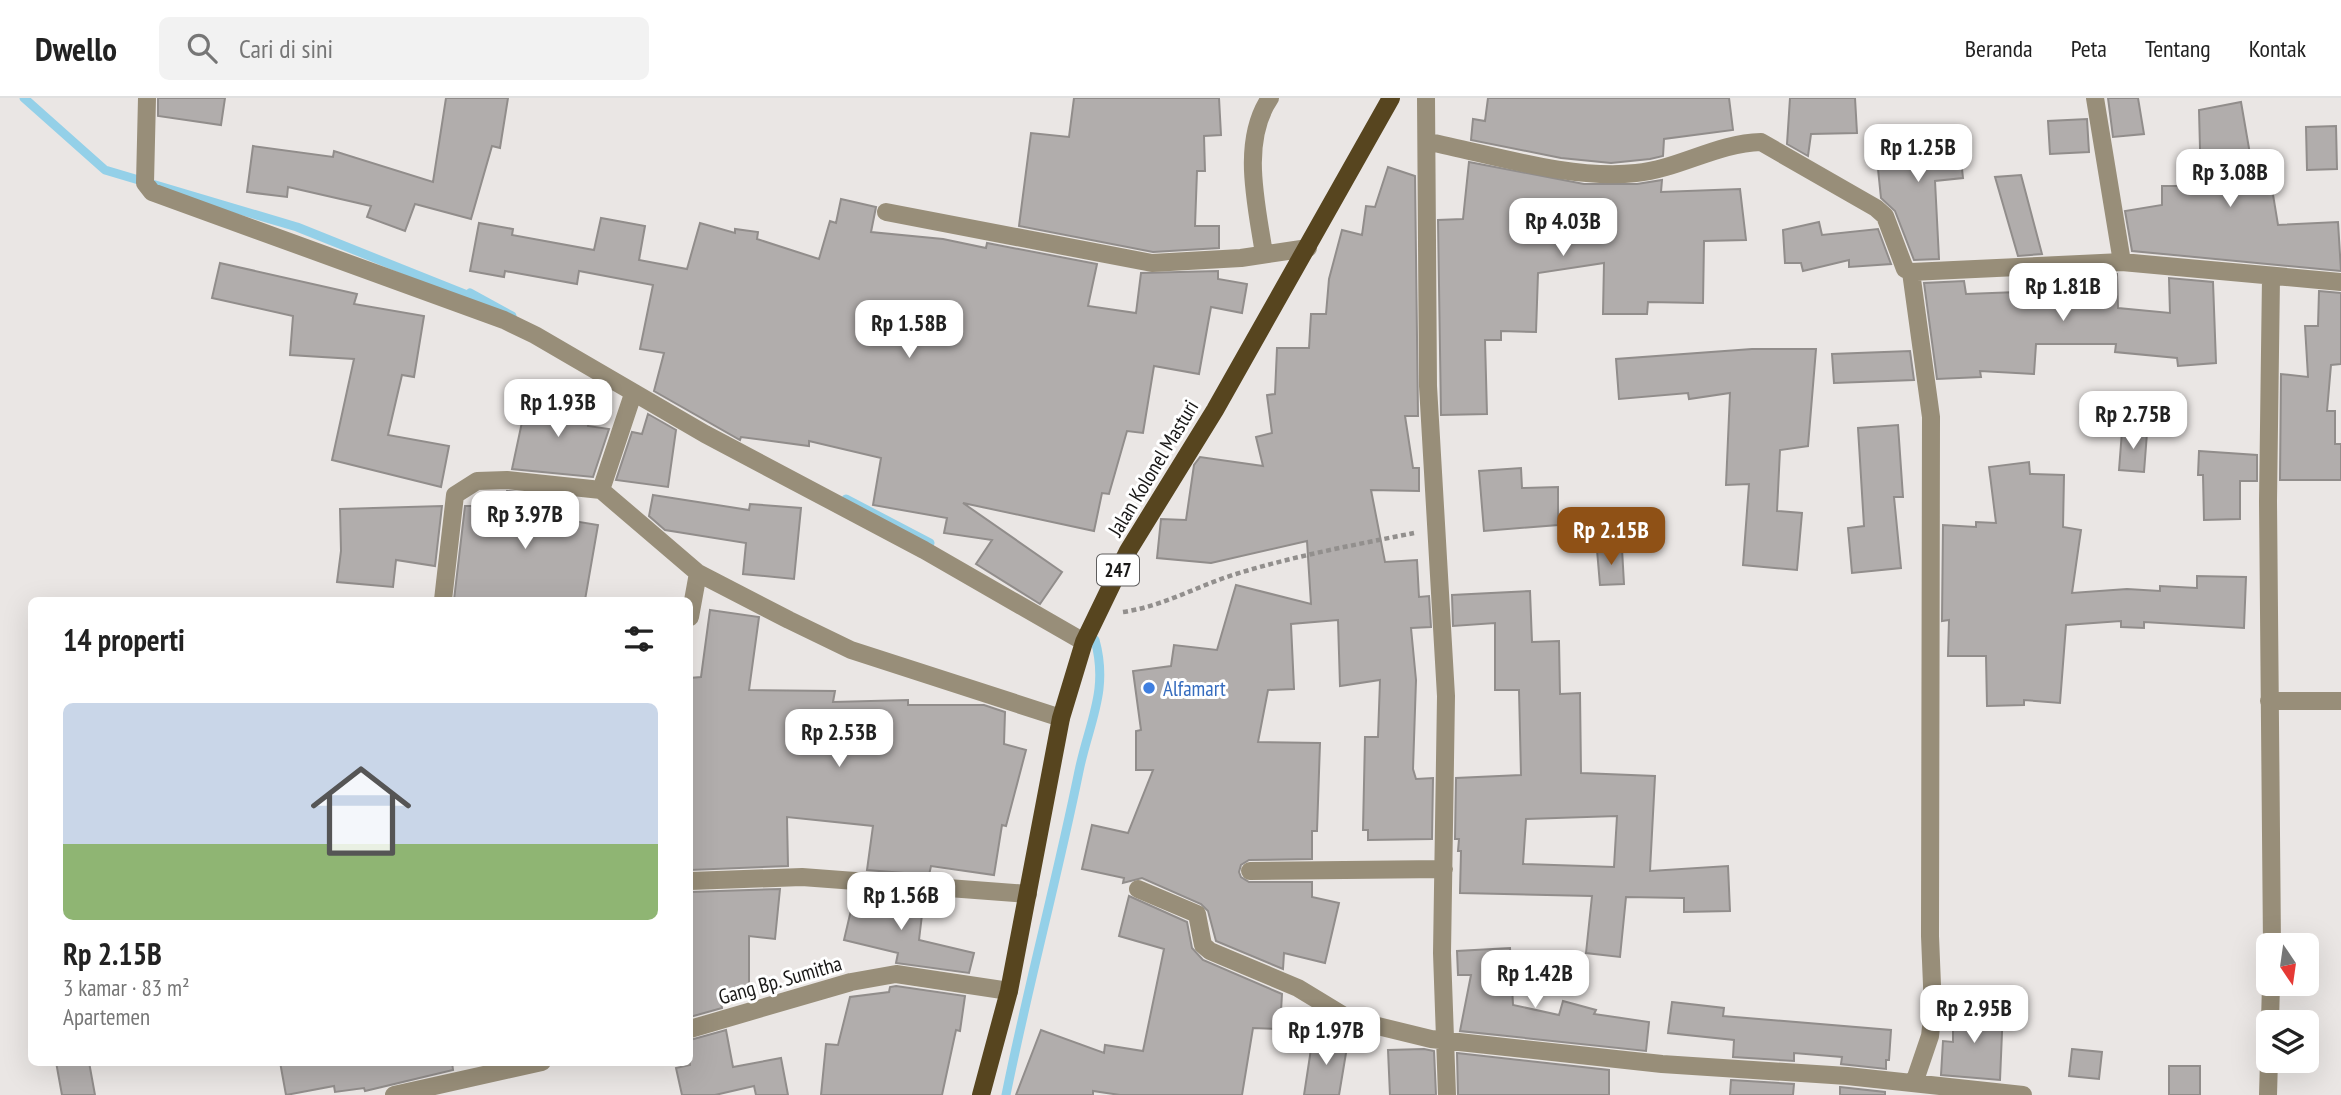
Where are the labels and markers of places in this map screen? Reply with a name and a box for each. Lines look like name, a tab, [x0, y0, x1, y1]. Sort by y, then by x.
pin: Rp 1.25B	[1846, 125, 1990, 184]
pin: Rp 3.08B	[2158, 150, 2302, 209]
pin: Rp 4.03B	[1491, 198, 1635, 258]
pin: Rp 1.81B	[1991, 264, 2135, 323]
pin: Rp 1.58B	[837, 300, 981, 360]
pin: Rp 1.93B	[486, 380, 630, 439]
pin: Rp 2.75B	[2061, 392, 2205, 451]
pin: Rp 3.97B	[453, 491, 597, 551]
pin: Rp 2.15B	[1539, 508, 1683, 567]
place label: Alfamart	[1163, 675, 1226, 702]
marker: Alfamart	[1141, 680, 1157, 696]
pin: Rp 2.53B	[767, 710, 911, 769]
pin: Rp 1.56B	[829, 872, 973, 932]
pin: Rp 1.42B	[1463, 950, 1607, 1010]
pin: Rp 2.95B	[1902, 986, 2046, 1045]
pin: Rp 1.97B	[1254, 1007, 1398, 1067]

